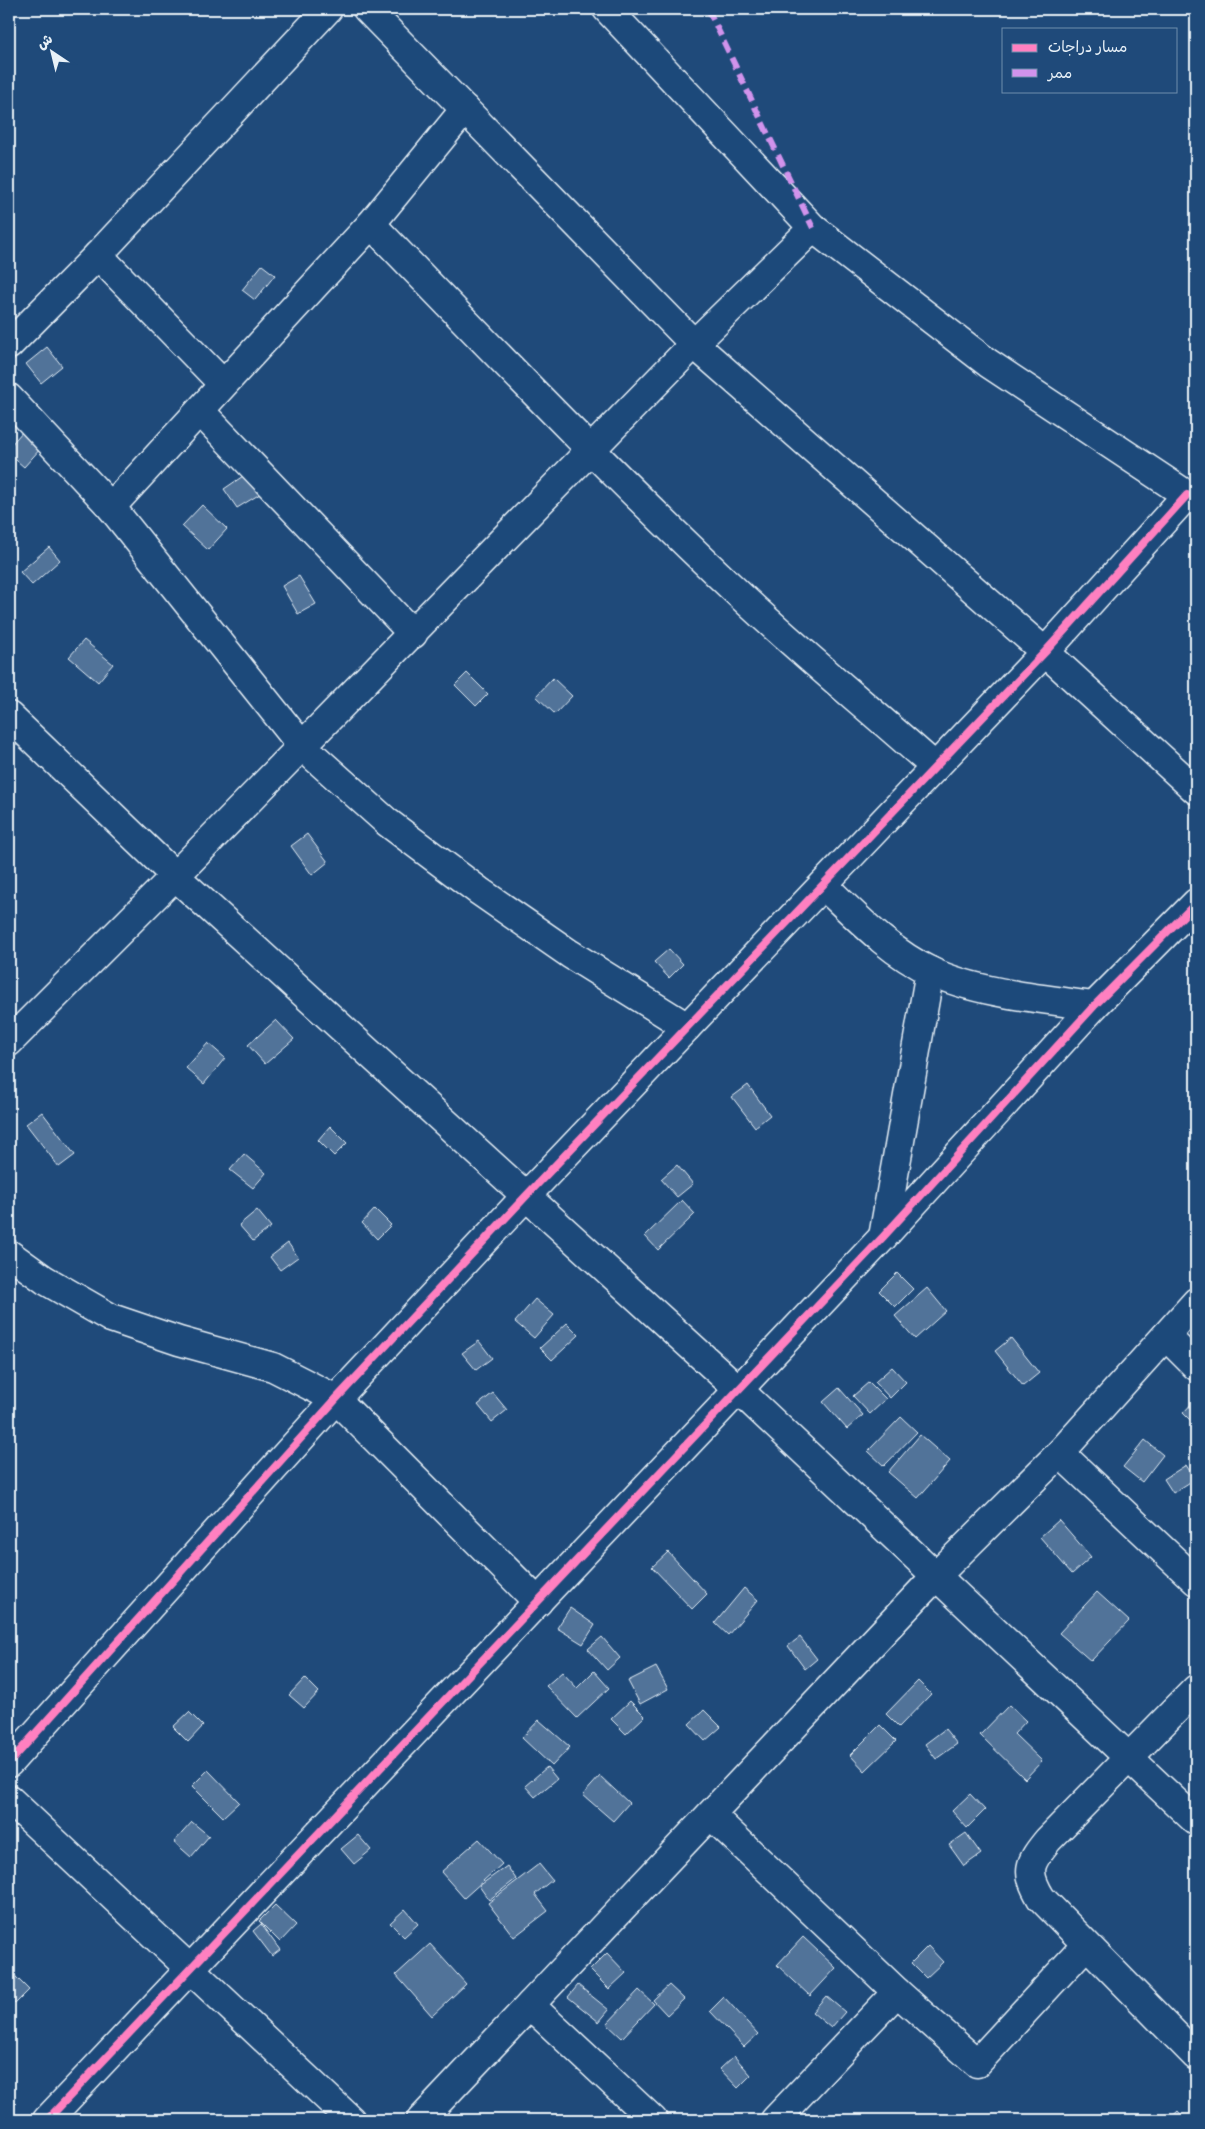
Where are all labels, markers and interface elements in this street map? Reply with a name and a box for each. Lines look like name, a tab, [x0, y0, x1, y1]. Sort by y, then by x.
north arrow	[28, 28, 78, 78]
legend	[1002, 28, 1178, 92]
text: ش	[34, 30, 56, 53]
text: مسار دراجات	[1048, 38, 1127, 57]
text: ممر	[1046, 64, 1072, 83]

